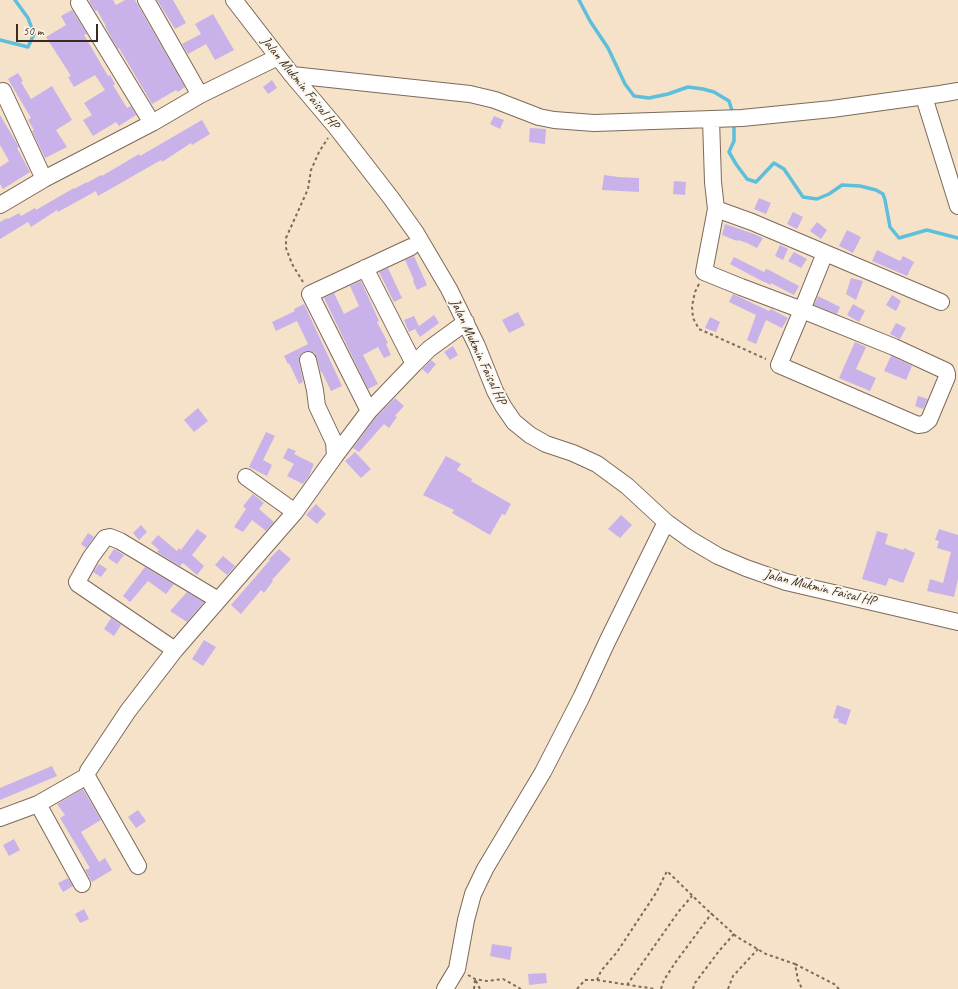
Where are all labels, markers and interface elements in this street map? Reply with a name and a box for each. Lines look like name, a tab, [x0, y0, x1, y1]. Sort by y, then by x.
scale bar	[18, 16, 100, 42]
text: 50 m	[23, 23, 43, 39]
street label: Jalan Mukmin Faisal HP	[257, 33, 343, 133]
street label: Jalan Mukmin Faisal HP	[446, 297, 510, 407]
street label: Jalan Mukmin Faisal HP	[762, 566, 878, 610]

